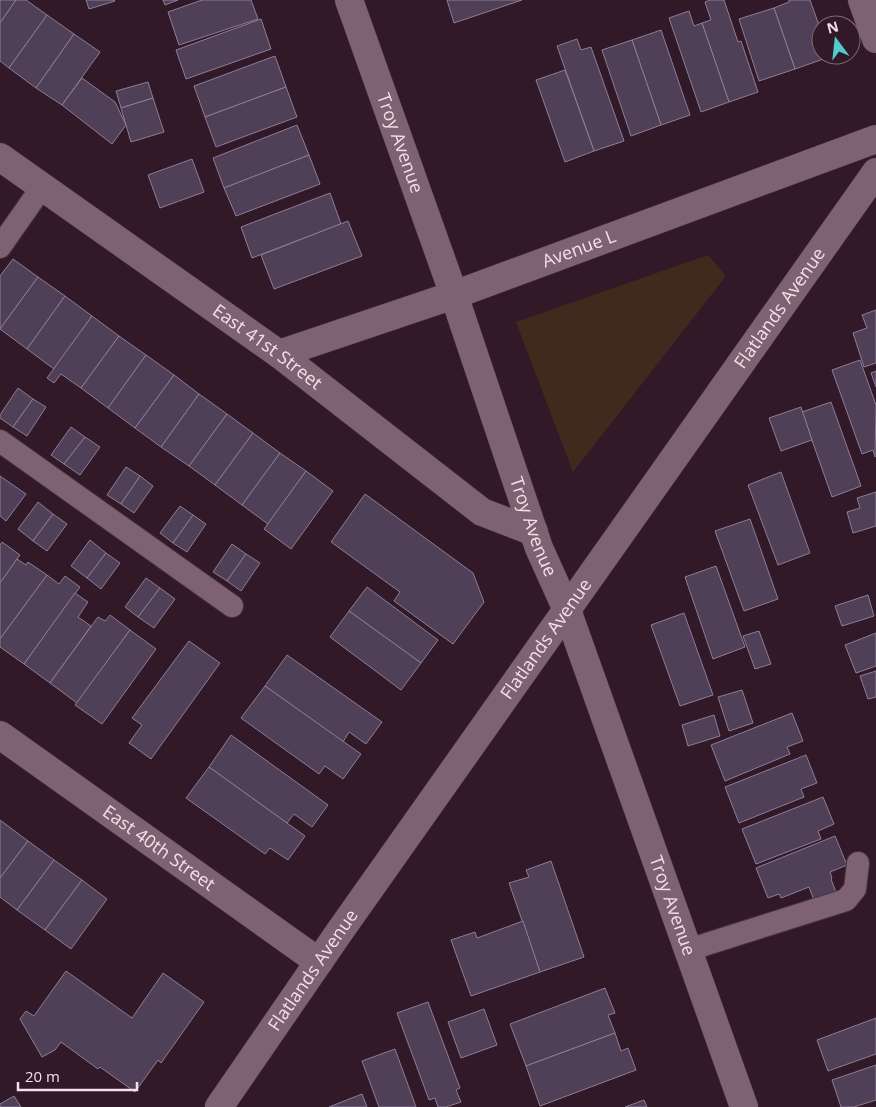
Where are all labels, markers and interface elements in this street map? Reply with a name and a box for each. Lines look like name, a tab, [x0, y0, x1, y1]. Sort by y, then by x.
north arrow	[811, 15, 861, 65]
text: N	[825, 16, 840, 38]
street label: Troy Avenue	[372, 90, 430, 196]
street label: Avenue L	[539, 223, 619, 272]
street label: Flatlands Avenue	[728, 242, 830, 373]
street label: East 41st Street	[208, 298, 328, 394]
street label: Troy Avenue	[505, 473, 563, 580]
street label: Flatlands Avenue	[494, 573, 596, 704]
street label: East 40th Street	[98, 799, 221, 896]
street label: Troy Avenue	[644, 852, 702, 959]
street label: Flatlands Avenue	[262, 904, 363, 1035]
scale bar	[18, 1060, 136, 1092]
text: 20 m	[25, 1066, 60, 1086]

